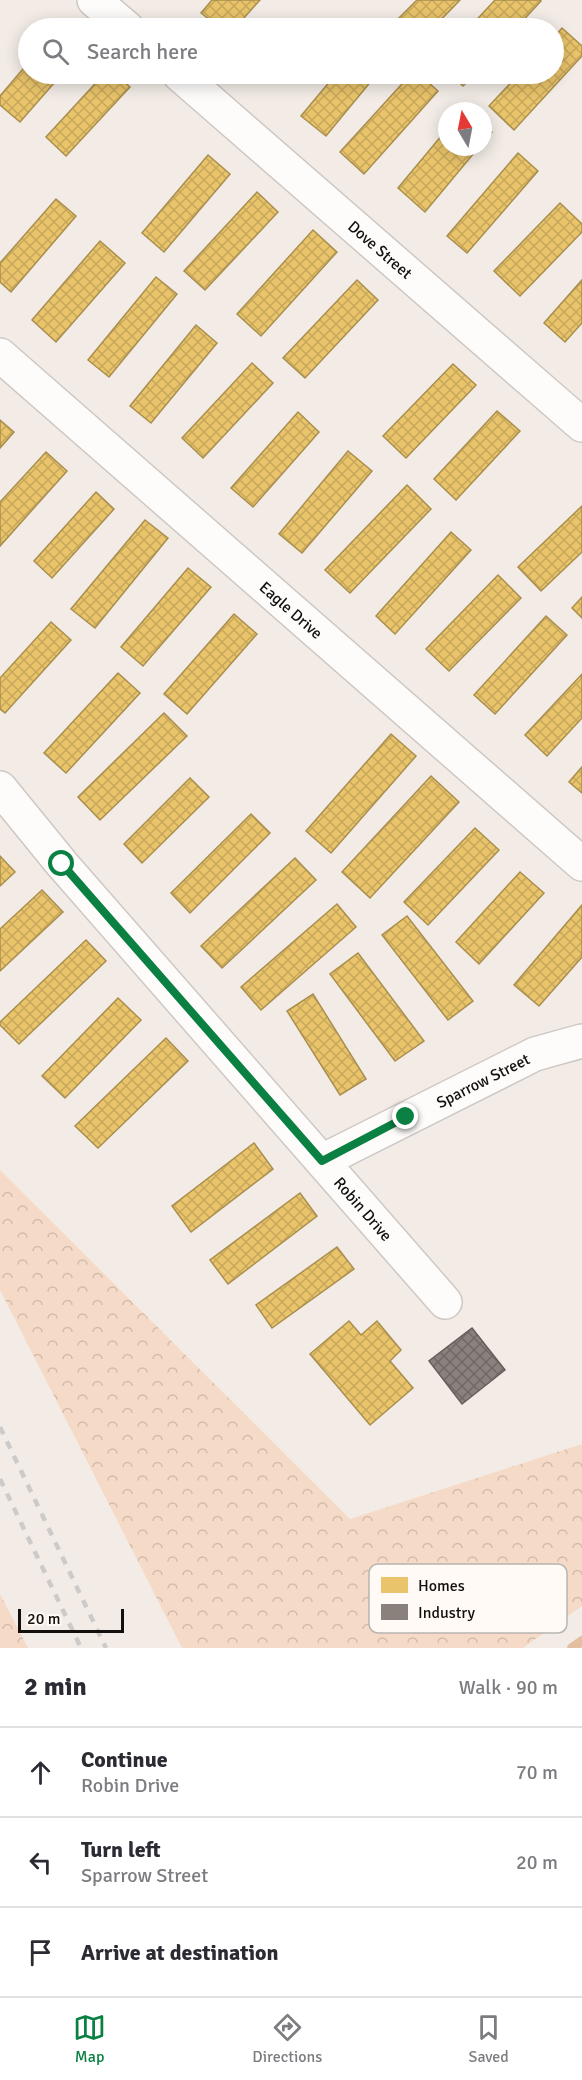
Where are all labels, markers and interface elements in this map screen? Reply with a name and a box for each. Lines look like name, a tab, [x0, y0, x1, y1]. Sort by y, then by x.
search box	[18, 18, 564, 84]
icon: search	[39, 35, 72, 68]
text: Search here	[87, 38, 198, 65]
north arrow	[438, 102, 492, 156]
street label: Dove Street	[343, 217, 416, 284]
street label: Eagle Drive	[255, 578, 326, 644]
route start	[48, 850, 74, 876]
street label: Sparrow Street	[433, 1049, 534, 1113]
route end	[392, 1103, 418, 1129]
street label: Robin Drive	[329, 1173, 396, 1246]
legend	[369, 1564, 567, 1633]
text: Homes	[418, 1576, 465, 1596]
text: Industry	[418, 1603, 476, 1623]
scale bar	[18, 1606, 124, 1634]
text: 20 m	[27, 1609, 61, 1629]
text: 2 min	[24, 1671, 87, 1703]
text: Walk · 90 m	[459, 1675, 558, 1700]
text: Continue	[81, 1746, 168, 1773]
icon: ahead	[24, 1756, 57, 1789]
text: 70 m	[516, 1760, 558, 1785]
text: Robin Drive	[81, 1773, 179, 1798]
text: Turn left	[81, 1836, 161, 1863]
icon: left	[24, 1846, 57, 1879]
text: 20 m	[516, 1850, 558, 1875]
text: Sparrow Street	[81, 1863, 208, 1888]
icon: arrive	[24, 1936, 57, 1969]
text: Arrive at destination	[81, 1939, 278, 1966]
tab: Map	[73, 2011, 106, 2067]
tab: Directions	[252, 2011, 322, 2067]
tab: Saved	[469, 2011, 509, 2067]

